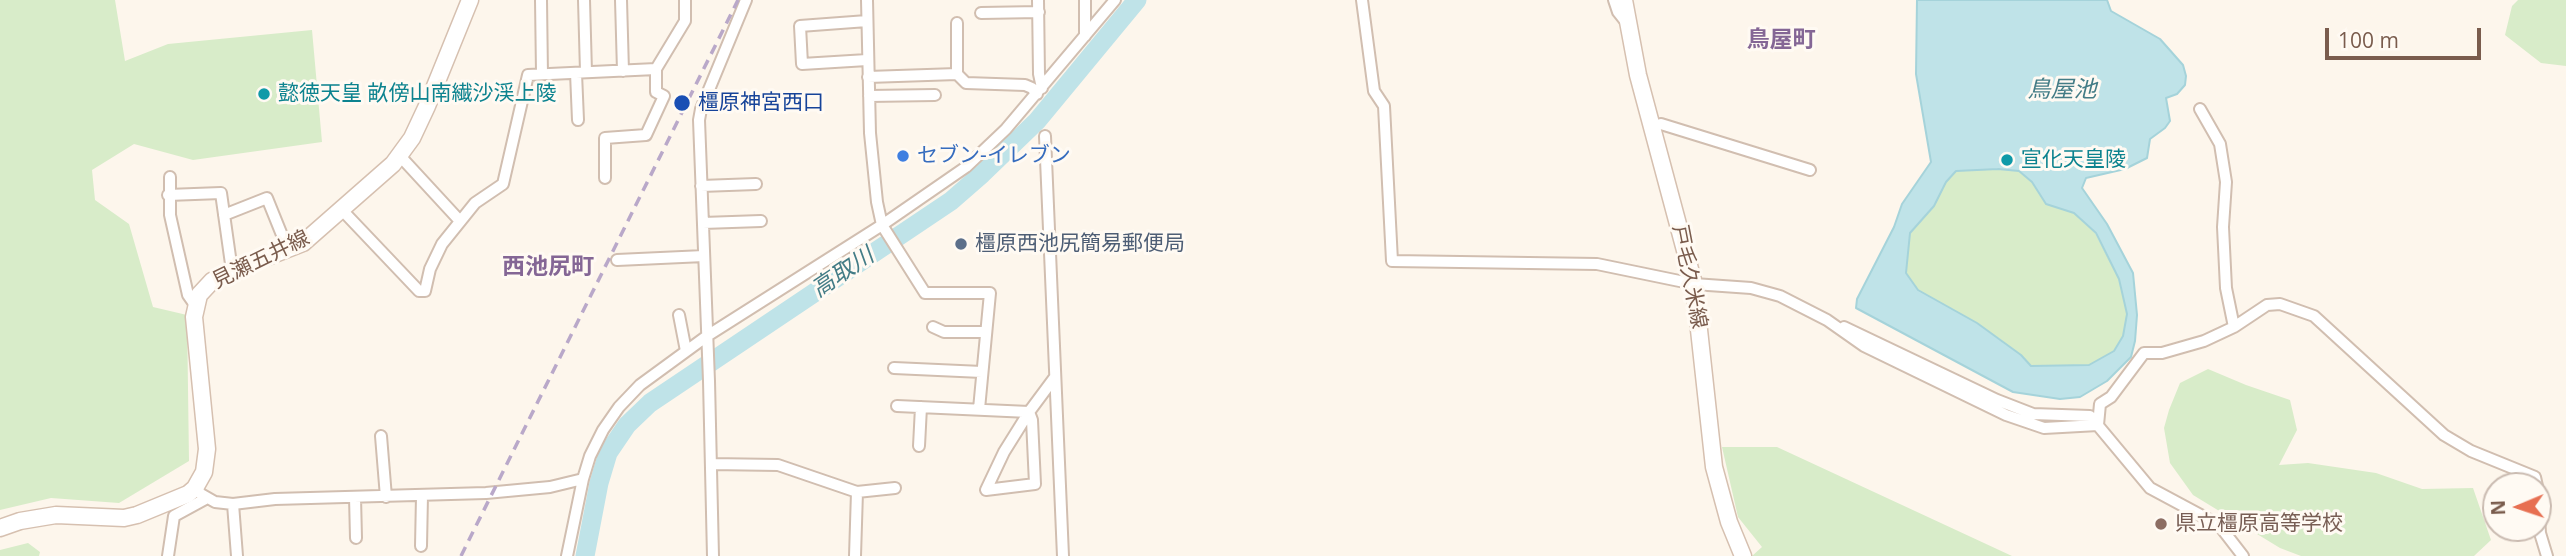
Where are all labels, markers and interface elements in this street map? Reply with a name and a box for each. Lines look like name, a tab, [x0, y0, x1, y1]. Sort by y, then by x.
scale bar	[2328, 14, 2484, 58]
district label: 鳥屋町	[1747, 26, 1815, 54]
text: 100 m	[2338, 26, 2399, 54]
water label: 鳥屋池	[2028, 76, 2096, 104]
place label: 懿徳天皇 畝傍山南繊沙渓上陵	[278, 81, 556, 107]
marker: 懿徳天皇 畝傍山南繊沙渓上陵	[256, 86, 272, 102]
place label: 橿原神宮西口	[698, 90, 824, 116]
marker: 橿原神宮西口	[672, 93, 692, 113]
place label: セブン-イレブン	[917, 143, 1071, 169]
place label: 宣化天皇陵	[2021, 147, 2126, 173]
marker: セブン-イレブン	[895, 148, 911, 164]
marker: 宣化天皇陵	[1999, 152, 2015, 168]
street label: 戸毛久米線	[1667, 223, 1711, 331]
street label: 見瀬五井線	[208, 226, 314, 294]
place label: 橿原西池尻簡易郵便局	[975, 231, 1185, 257]
marker: 橿原西池尻簡易郵便局	[953, 236, 969, 252]
water label: 高取川	[807, 242, 879, 304]
district label: 西池尻町	[502, 253, 594, 281]
north arrow	[2482, 472, 2552, 542]
text: N	[2485, 499, 2511, 516]
place label: 県立橿原高等学校	[2175, 511, 2343, 537]
marker: 県立橿原高等学校	[2153, 516, 2169, 532]

